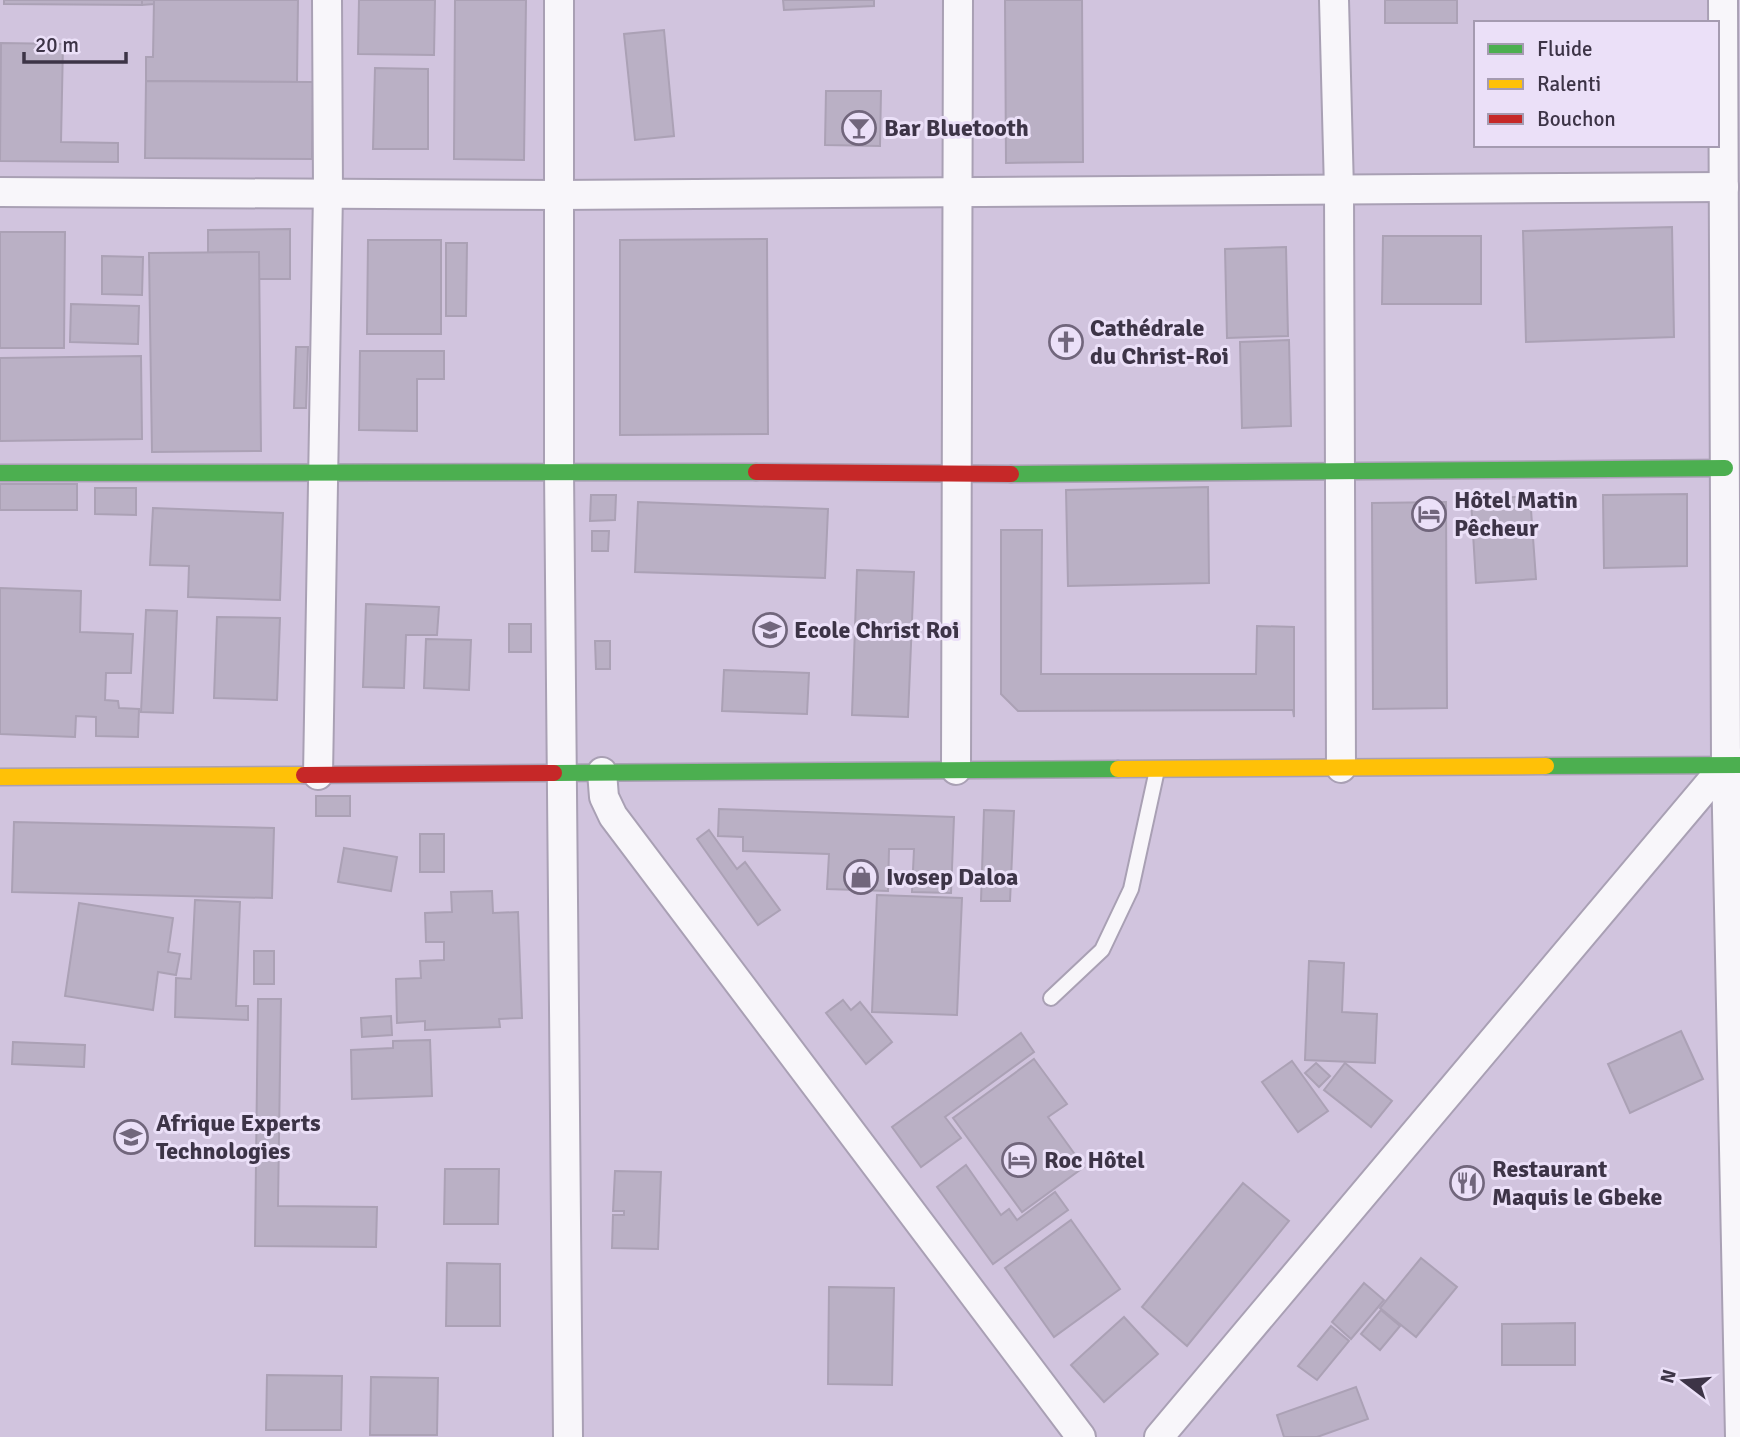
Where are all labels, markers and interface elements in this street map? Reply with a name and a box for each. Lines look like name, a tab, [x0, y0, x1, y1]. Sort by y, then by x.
scale bar	[24, 21, 126, 65]
legend	[1474, 21, 1719, 147]
text: 20 m	[35, 32, 79, 58]
text: Fluide	[1537, 36, 1593, 62]
text: Ralenti	[1537, 71, 1601, 97]
text: Bouchon	[1537, 106, 1616, 132]
bar icon: Bar Bluetooth	[840, 109, 878, 147]
place label: Bar Bluetooth	[884, 113, 1029, 143]
place label: Cathédrale du Christ-Roi	[1090, 313, 1229, 371]
church icon: Cathédrale du Christ-Roi	[1047, 323, 1085, 361]
place label: Hôtel Matin Pêcheur	[1454, 485, 1578, 543]
hotel icon: Hôtel Matin Pêcheur	[1410, 495, 1448, 533]
school or university icon: Ecole Christ Roi	[751, 611, 789, 649]
place label: Ecole Christ Roi	[794, 615, 959, 645]
shop icon: Ivosep Daloa	[842, 858, 880, 896]
place label: Ivosep Daloa	[886, 862, 1018, 892]
place label: Afrique Experts Technologies	[156, 1108, 321, 1166]
school or university icon: Afrique Experts Technologies	[112, 1118, 150, 1156]
hotel icon: Roc Hôtel	[1000, 1141, 1038, 1179]
place label: Roc Hôtel	[1044, 1145, 1145, 1175]
place label: Restaurant Maquis le Gbeke	[1492, 1154, 1662, 1212]
restaurant icon: Restaurant Maquis le Gbeke	[1448, 1164, 1486, 1202]
north arrow	[1649, 1346, 1719, 1416]
text: N	[1655, 1367, 1682, 1386]

